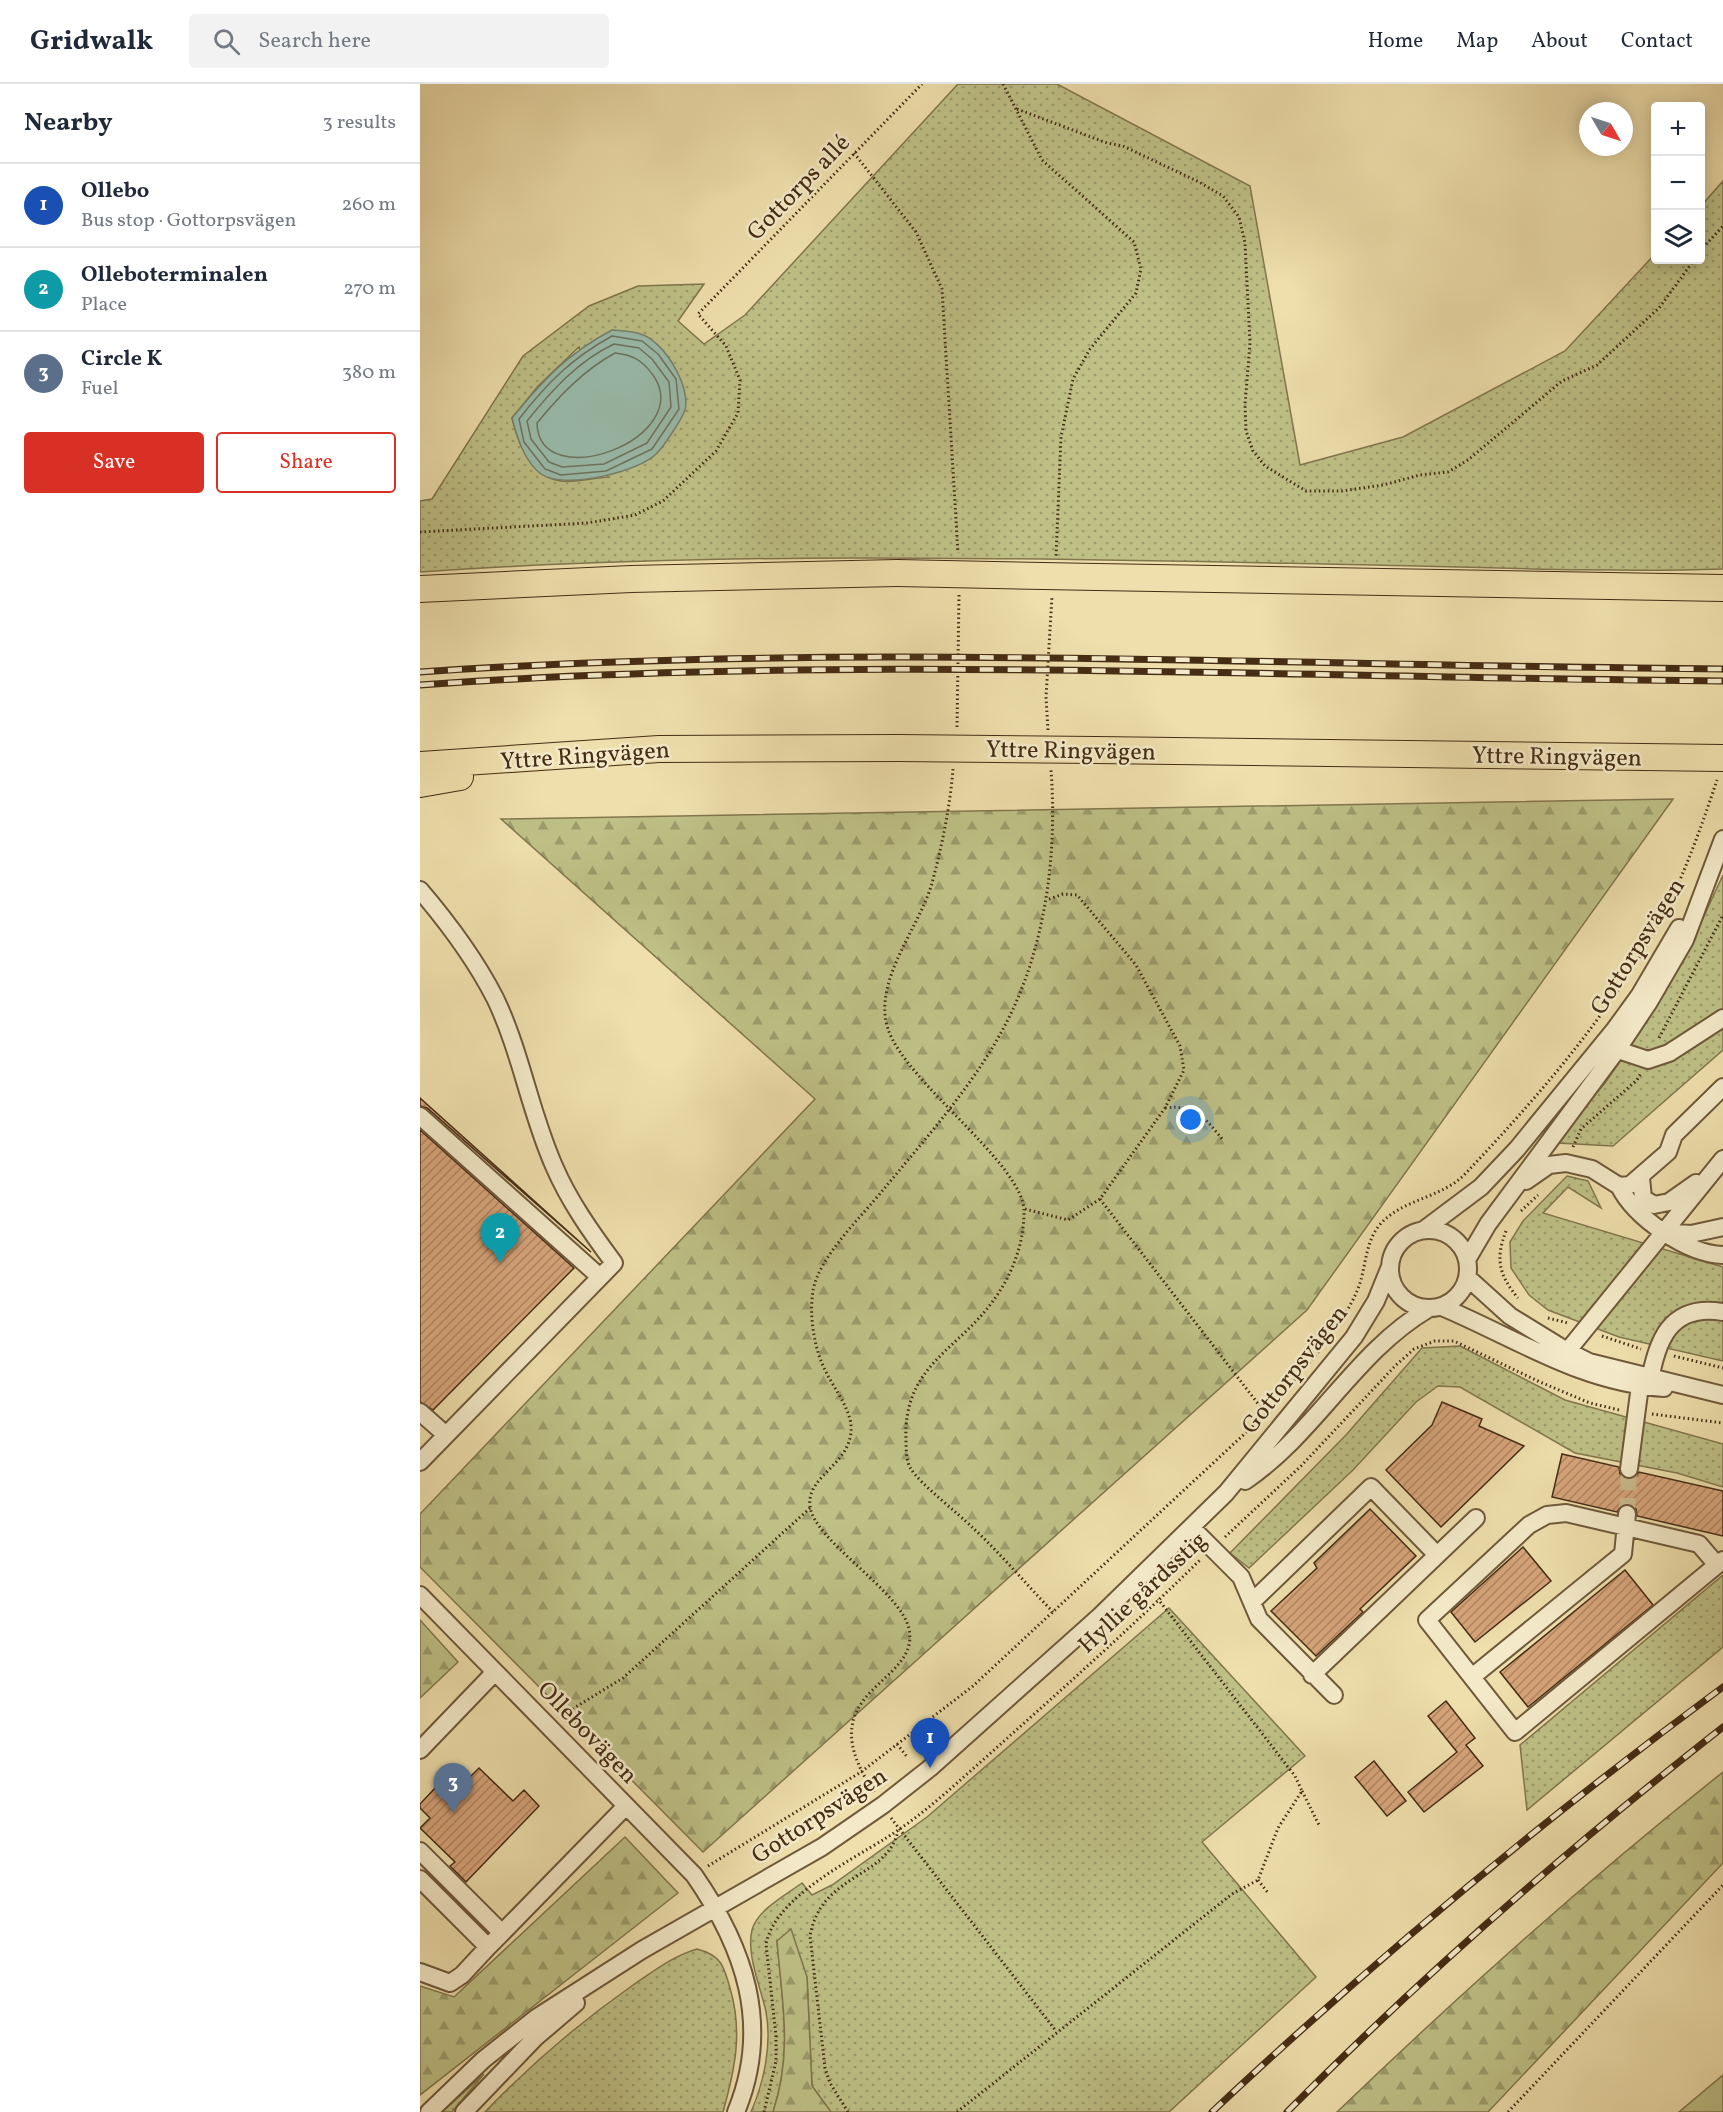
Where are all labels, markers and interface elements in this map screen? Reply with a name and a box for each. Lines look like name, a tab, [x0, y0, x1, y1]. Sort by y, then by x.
search box	[189, 14, 609, 68]
text: Gridwalk	[30, 22, 153, 61]
icon: search	[210, 25, 243, 58]
text: Search here	[258, 26, 371, 57]
text: Home	[1368, 27, 1423, 56]
text: Map	[1456, 27, 1498, 56]
text: About	[1531, 27, 1588, 56]
text: Contact	[1621, 27, 1693, 56]
north arrow	[1579, 102, 1633, 156]
map controls	[1651, 102, 1705, 264]
button: +	[1651, 102, 1705, 156]
text: Nearby	[24, 105, 113, 141]
text: 3 results	[322, 109, 396, 137]
street label: Gottorps allé	[740, 128, 859, 249]
button: −	[1651, 156, 1705, 210]
text: Ollebo	[81, 176, 149, 207]
text: 1	[39, 191, 48, 219]
text: 260 m	[341, 191, 396, 219]
text: Bus stop · Gottorpsvägen	[81, 207, 296, 235]
button: layers	[1651, 210, 1705, 264]
text: Olleboterminalen	[81, 260, 268, 291]
text: 2	[38, 275, 49, 303]
text: 270 m	[343, 275, 396, 303]
text: Place	[81, 291, 127, 319]
text: Circle K	[81, 344, 162, 375]
text: 3	[38, 359, 49, 387]
text: 380 m	[342, 359, 396, 387]
text: Fuel	[81, 375, 118, 403]
button: Save	[24, 432, 204, 493]
button: Share	[216, 432, 396, 493]
street label: Yttre Ringvägen	[499, 734, 671, 780]
street label: Yttre Ringvägen	[986, 734, 1156, 770]
street label: Yttre Ringvägen	[1472, 740, 1642, 776]
street label: Gottorpsvägen	[1583, 872, 1694, 1022]
your location	[1176, 1105, 1205, 1134]
pin: 2	[480, 1214, 520, 1263]
street label: Gottorpsvägen	[1234, 1298, 1357, 1442]
street label: Hyllie gårdsstig	[1071, 1525, 1215, 1662]
street label: Ollebovägen	[529, 1674, 644, 1793]
pin: 1	[910, 1718, 950, 1768]
street label: Gottorpsvägen	[746, 1760, 895, 1873]
pin: 3	[434, 1764, 472, 1813]

